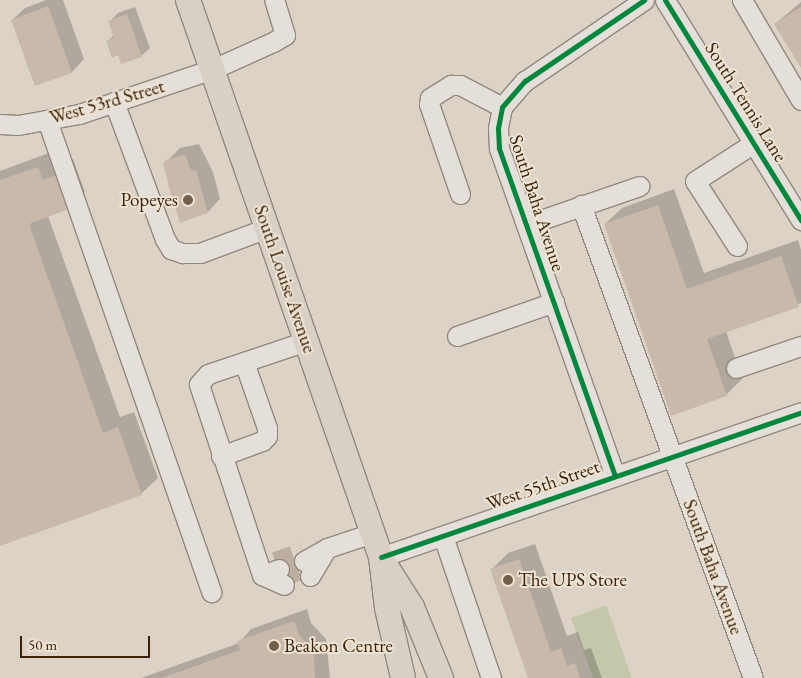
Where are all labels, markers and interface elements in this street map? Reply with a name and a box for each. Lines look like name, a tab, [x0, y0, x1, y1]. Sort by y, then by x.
street label: South Tennis Lane	[700, 38, 792, 166]
street label: West 53rd Street	[47, 75, 167, 129]
street label: South Baha Avenue	[504, 132, 570, 274]
place label: Popeyes	[120, 189, 178, 211]
marker: Popeyes	[182, 194, 194, 206]
street label: South Louise Avenue	[249, 202, 321, 356]
street label: West 55th Street	[483, 455, 603, 515]
street label: South Baha Avenue	[678, 496, 748, 638]
place label: The UPS Store	[518, 569, 627, 591]
marker: The UPS Store	[502, 574, 514, 586]
scale bar	[22, 626, 152, 658]
text: 50 m	[28, 635, 57, 654]
place label: Beakon Centre	[284, 635, 393, 657]
marker: Beakon Centre	[268, 640, 280, 652]

